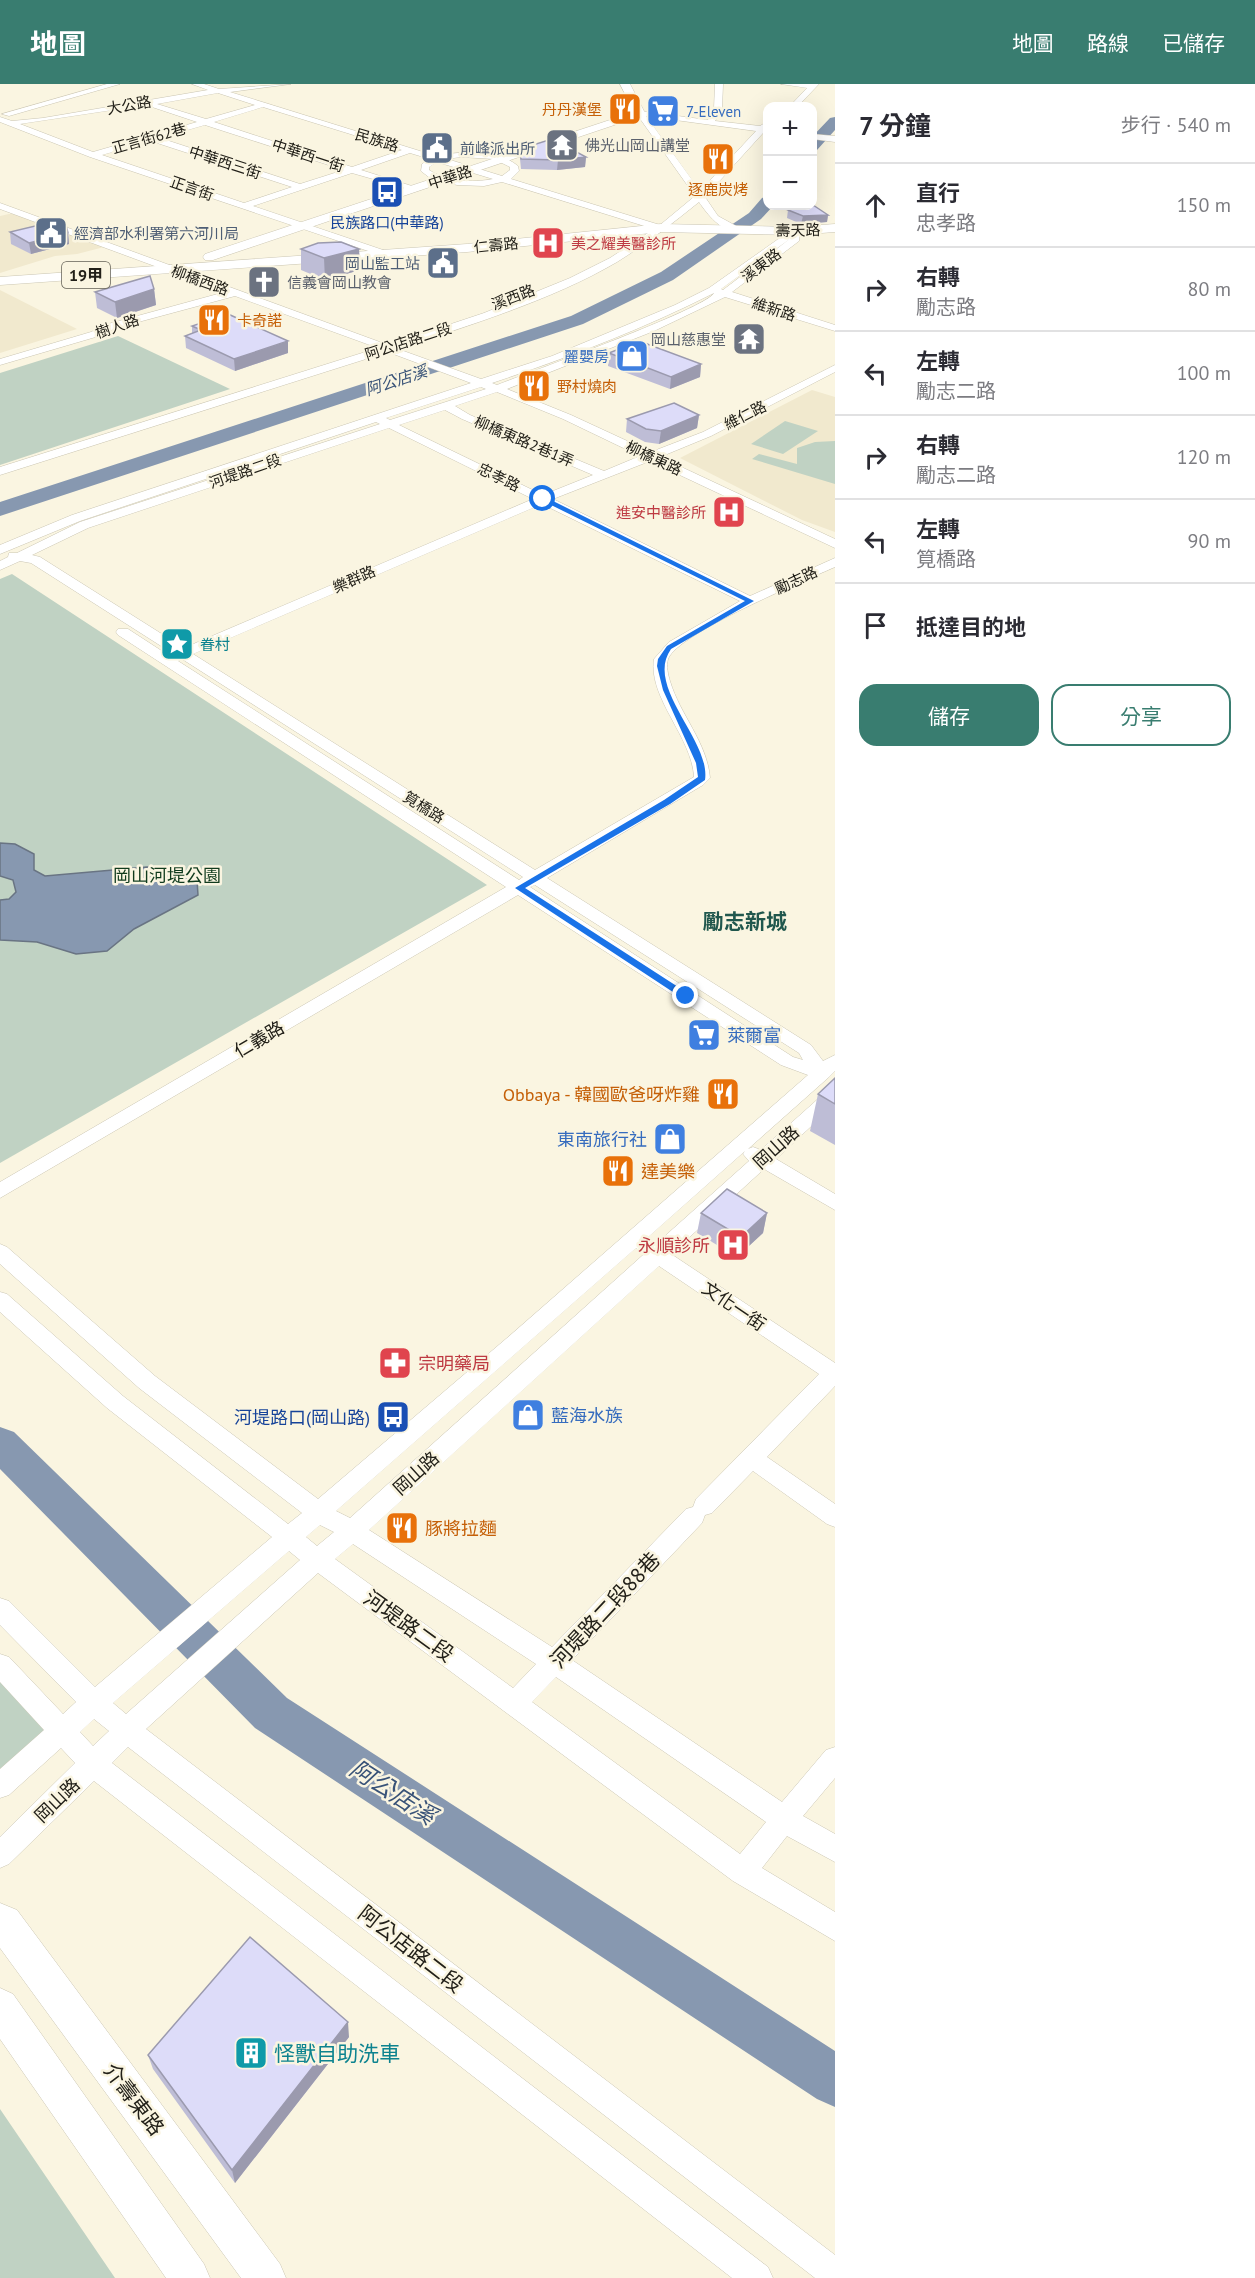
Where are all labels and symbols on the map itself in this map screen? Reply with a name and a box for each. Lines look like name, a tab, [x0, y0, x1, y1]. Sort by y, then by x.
restaurant icon: 丹丹漢堡	[607, 91, 643, 127]
street label: 大公路	[105, 92, 153, 118]
supermarket icon: 7-Eleven	[645, 93, 681, 129]
place label: 丹丹漢堡	[542, 100, 602, 119]
place label: 7-Eleven	[686, 102, 741, 121]
street label: 正言街62巷	[110, 118, 188, 158]
street label: 民族路	[353, 124, 401, 156]
temple icon: 佛光山岡山講堂	[544, 127, 580, 163]
public building icon: 前峰派出所	[419, 130, 455, 166]
street label: 中華西一街	[269, 134, 347, 176]
place label: 佛光山岡山講堂	[585, 136, 690, 155]
place label: 前峰派出所	[460, 139, 535, 158]
street label: 中華西三街	[186, 141, 264, 183]
restaurant icon: 逐鹿炭烤	[700, 141, 736, 177]
street label: 中華路	[426, 161, 474, 193]
street label: 正言街	[168, 172, 216, 204]
bus stop icon: 民族路口(中華路)	[369, 174, 405, 210]
place label: 逐鹿炭烤	[688, 180, 748, 199]
place label: 民族路口(中華路)	[330, 213, 444, 232]
public building icon: 經濟部水利署第六河川局	[33, 215, 69, 251]
street label: 壽天路	[775, 220, 821, 240]
place label: 經濟部水利署第六河川局	[74, 224, 239, 243]
hospital icon: 美之耀美醫診所	[530, 225, 566, 261]
street label: 仁壽路	[473, 233, 519, 257]
place label: 美之耀美醫診所	[571, 234, 676, 253]
street label: 溪東路	[737, 244, 785, 286]
public building icon: 岡山監工站	[425, 245, 461, 281]
place label: 岡山監工站	[345, 254, 420, 273]
street label: 柳橋西路	[169, 261, 231, 299]
road number: 19甲	[62, 262, 110, 288]
church icon: 信義會岡山教會	[246, 264, 282, 300]
place label: 信義會岡山教會	[287, 273, 392, 292]
street label: 溪西路	[489, 280, 537, 314]
street label: 維新路	[750, 293, 798, 325]
restaurant icon: 卡奇諾	[196, 302, 232, 338]
street label: 樹人路	[93, 310, 141, 342]
place label: 卡奇諾	[237, 311, 282, 330]
street label: 阿公店路二段	[362, 318, 454, 364]
temple icon: 岡山慈惠堂	[731, 321, 767, 357]
place label: 岡山慈惠堂	[651, 330, 726, 349]
shop icon: 麗嬰房	[614, 338, 650, 374]
place label: 麗嬰房	[564, 347, 609, 366]
water label: 阿公店溪	[362, 360, 431, 399]
restaurant icon: 野村燒肉	[516, 368, 552, 404]
place label: 野村燒肉	[557, 377, 617, 396]
street label: 維仁路	[721, 396, 769, 434]
street label: 柳橋東路2巷1弄	[471, 411, 577, 471]
street label: 柳橋東路	[623, 437, 685, 479]
street label: 河堤路二段	[206, 450, 284, 492]
street label: 忠孝路	[475, 459, 523, 495]
route start	[529, 485, 555, 511]
hospital icon: 進安中醫診所	[711, 494, 747, 530]
place label: 進安中醫診所	[616, 503, 706, 522]
street label: 樂群路	[330, 561, 378, 597]
street label: 勵志路	[772, 562, 820, 598]
place icon: 眷村	[159, 626, 195, 662]
place label: 眷村	[200, 635, 230, 654]
street label: 筧橋路	[400, 787, 448, 827]
park label: 岡山河堤公園	[113, 864, 221, 887]
district label: 勵志新城	[703, 908, 787, 935]
route end	[672, 982, 698, 1008]
street label: 仁義路	[230, 1016, 288, 1062]
supermarket icon: 萊爾富	[686, 1017, 722, 1053]
place label: 萊爾富	[727, 1024, 781, 1047]
restaurant icon: Obbaya - 韓國歐爸呀炸雞	[705, 1076, 741, 1112]
place label: Obbaya - 韓國歐爸呀炸雞	[503, 1083, 700, 1106]
street label: 岡山路	[748, 1120, 804, 1174]
shop icon: 東南旅行社	[652, 1121, 688, 1157]
place label: 東南旅行社	[557, 1128, 647, 1151]
restaurant icon: 達美樂	[600, 1153, 636, 1189]
place label: 達美樂	[641, 1160, 695, 1183]
hospital icon: 永順診所	[715, 1227, 751, 1263]
place label: 永順診所	[638, 1234, 710, 1257]
street label: 文化一街	[698, 1276, 770, 1336]
pharmacy icon: 宗明藥局	[377, 1345, 413, 1381]
place label: 宗明藥局	[418, 1352, 490, 1375]
shop icon: 藍海水族	[510, 1397, 546, 1433]
bus stop icon: 河堤路口(岡山路)	[375, 1399, 411, 1435]
place label: 藍海水族	[551, 1404, 623, 1427]
place label: 河堤路口(岡山路)	[234, 1406, 370, 1429]
street label: 岡山路	[388, 1446, 444, 1500]
restaurant icon: 豚將拉麵	[384, 1510, 420, 1546]
place label: 豚將拉麵	[425, 1517, 497, 1540]
street label: 河堤路二段88巷	[544, 1546, 666, 1674]
street label: 河堤路二段	[359, 1584, 459, 1668]
water label: 阿公店溪	[344, 1753, 444, 1833]
street label: 岡山路	[30, 1773, 84, 1827]
street label: 阿公店路二段	[353, 1900, 469, 1998]
building icon: 怪獸自助洗車	[233, 2035, 269, 2071]
place label: 怪獸自助洗車	[274, 2040, 400, 2067]
street label: 介壽東路	[98, 2057, 170, 2141]

